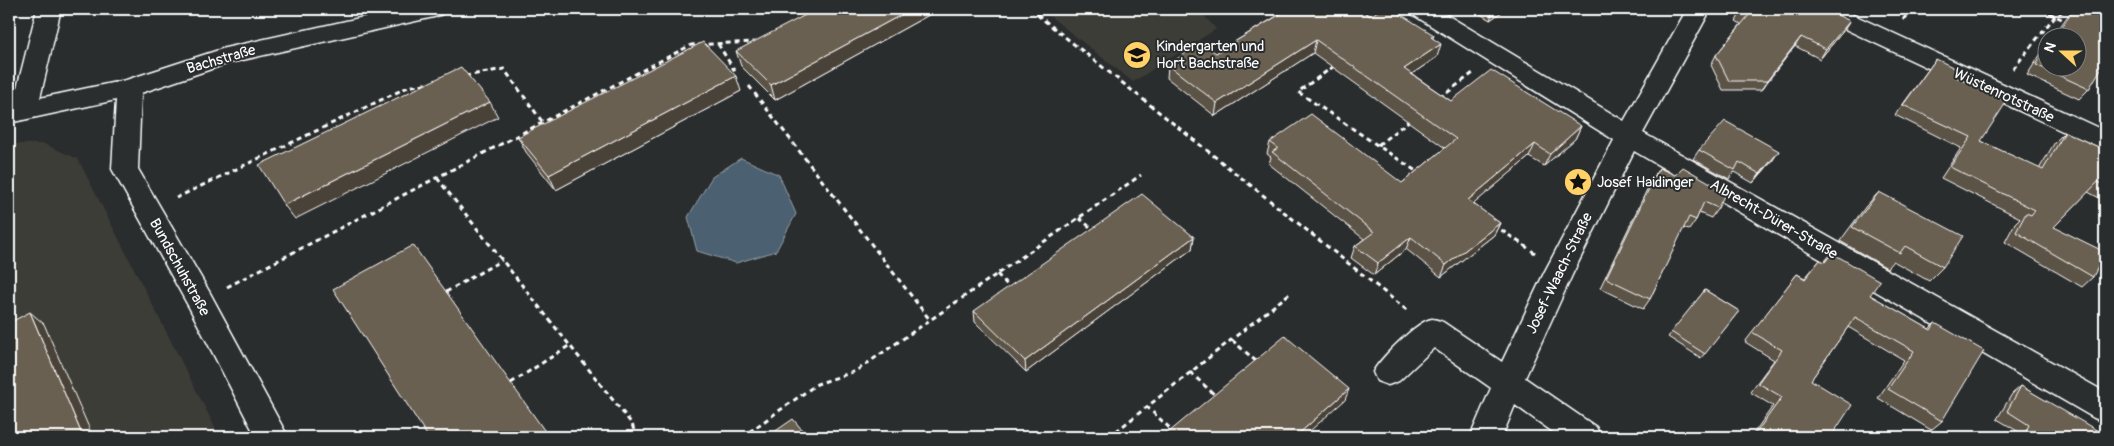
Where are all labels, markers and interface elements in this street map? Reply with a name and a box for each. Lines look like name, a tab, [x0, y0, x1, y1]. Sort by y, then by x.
north arrow	[2036, 28, 2086, 78]
place label: Kindergarten und Hort Bachstraße	[1156, 37, 1264, 73]
street label: Bachstraße	[184, 40, 258, 78]
school or university icon: Kindergarten und Hort Bachstraße	[1122, 40, 1152, 70]
text: N	[2041, 40, 2060, 55]
street label: Wüstenrotstraße	[1951, 64, 2058, 127]
place icon: Josef Haidinger	[1563, 167, 1593, 197]
place label: Josef Haidinger	[1597, 173, 1694, 192]
street label: Albrecht-Dürer-Straße	[1707, 175, 1841, 264]
street label: Josef-Waach-Straße	[1522, 209, 1597, 337]
street label: Bundschuhstraße	[145, 215, 214, 320]

